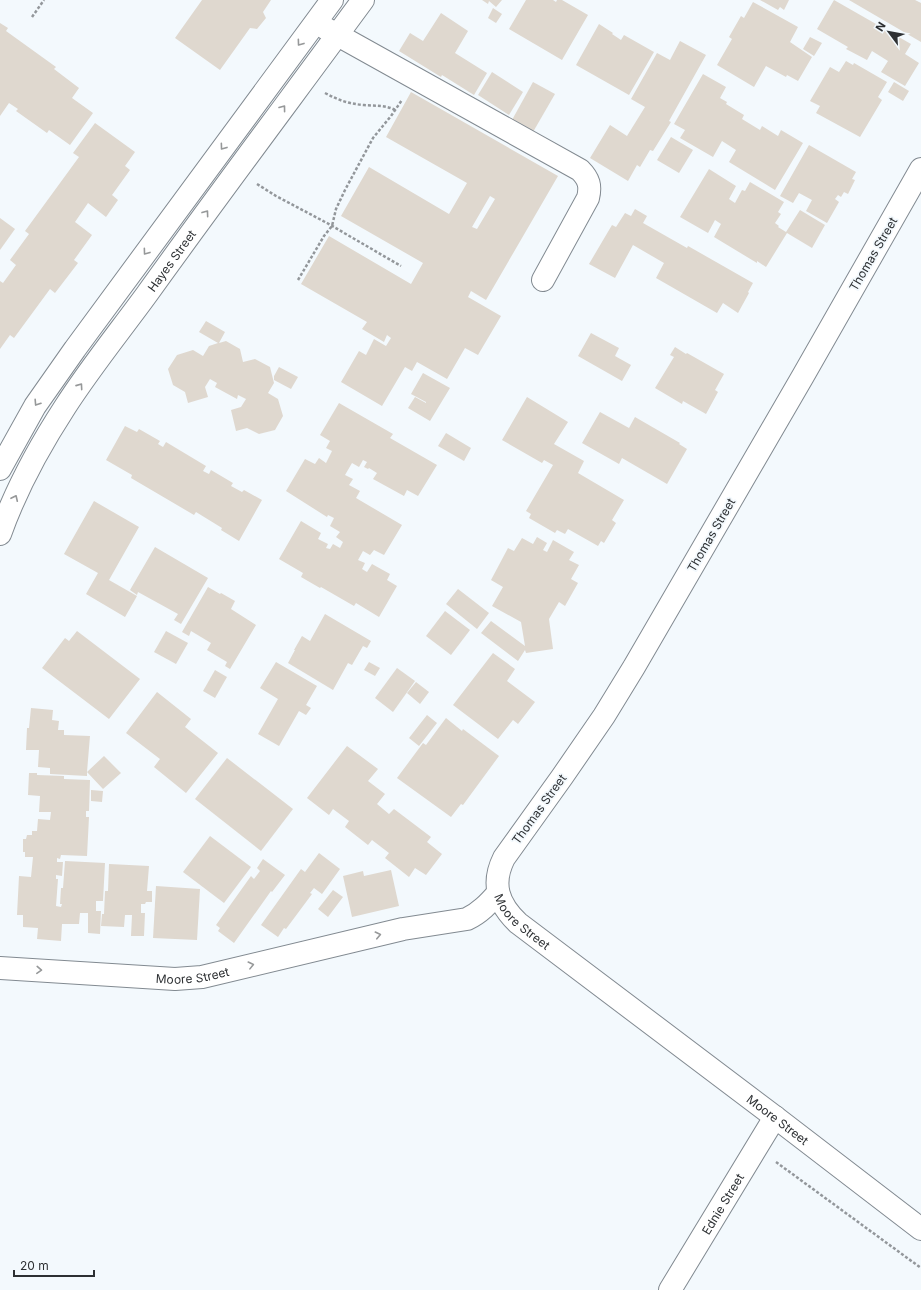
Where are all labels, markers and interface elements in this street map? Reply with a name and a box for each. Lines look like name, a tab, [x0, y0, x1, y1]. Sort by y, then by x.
north arrow	[869, 12, 909, 52]
text: N	[872, 19, 889, 34]
one-way arrow	[298, 38, 305, 45]
one-way arrow	[278, 105, 286, 112]
one-way arrow	[221, 143, 228, 150]
one-way arrow	[201, 210, 208, 217]
street label: Thomas Street	[846, 214, 900, 294]
street label: Hayes Street	[144, 227, 199, 294]
one-way arrow	[143, 248, 151, 255]
one-way arrow	[75, 383, 82, 390]
one-way arrow	[35, 399, 42, 406]
one-way arrow	[10, 494, 18, 502]
street label: Thomas Street	[684, 495, 738, 575]
street label: Thomas Street	[509, 771, 569, 847]
street label: Moore Street	[492, 891, 553, 952]
one-way arrow	[374, 931, 381, 939]
one-way arrow	[248, 961, 254, 969]
street label: Moore Street	[155, 963, 231, 987]
one-way arrow	[36, 966, 42, 975]
street label: Moore Street	[744, 1091, 812, 1148]
street label: Ednie Street	[698, 1170, 747, 1237]
scale bar	[14, 1252, 94, 1278]
text: 20 m	[20, 1258, 49, 1273]

